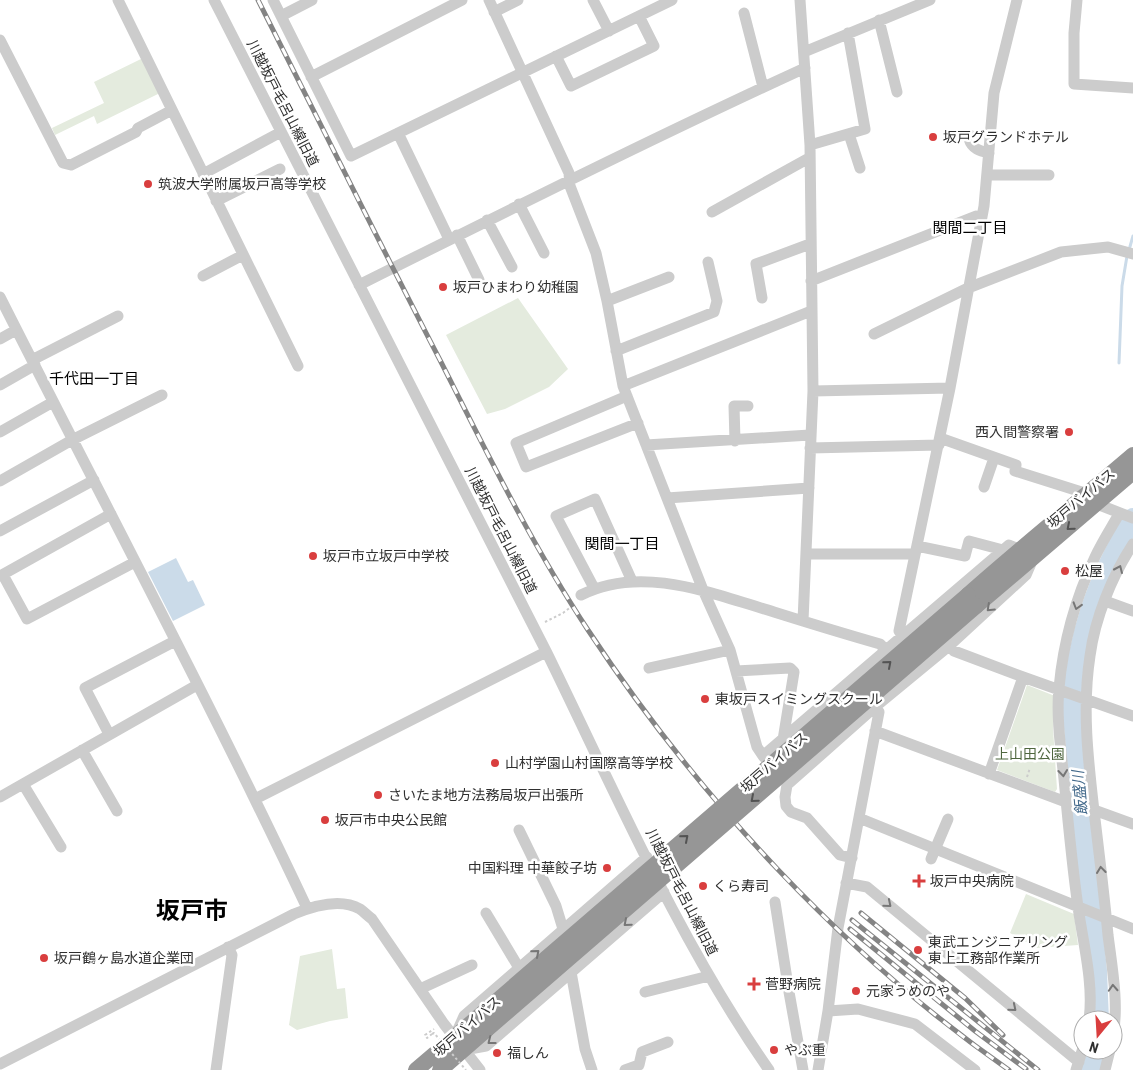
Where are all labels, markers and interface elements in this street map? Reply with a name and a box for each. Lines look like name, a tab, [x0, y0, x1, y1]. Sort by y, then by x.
street label: 川越坂戸毛呂山線旧道	[244, 37, 322, 169]
place label: 坂戸グランドホテル	[943, 129, 1069, 145]
marker: 坂戸グランドホテル	[927, 131, 939, 143]
place label: 筑波大学附属坂戸高等学校	[158, 176, 326, 192]
marker: 筑波大学附属坂戸高等学校	[142, 178, 154, 190]
district label: 関間二丁目	[932, 219, 1008, 237]
place label: 坂戸ひまわり幼稚園	[453, 279, 579, 295]
marker: 坂戸ひまわり幼稚園	[437, 281, 449, 293]
district label: 千代田一丁目	[49, 370, 139, 388]
place label: 西入間警察署	[975, 424, 1059, 440]
marker: 西入間警察署	[1063, 426, 1075, 438]
street label: 川越坂戸毛呂山線旧道	[462, 464, 540, 596]
street label: 坂戸バイパス	[1044, 465, 1118, 531]
one-way arrow	[1066, 522, 1075, 531]
district label: 関間一丁目	[584, 535, 660, 553]
place label: 坂戸市立坂戸中学校	[323, 548, 449, 564]
marker: 坂戸市立坂戸中学校	[307, 550, 319, 562]
place label: 松屋	[1075, 563, 1103, 579]
marker: 松屋	[1059, 565, 1071, 577]
one-way arrow	[1113, 565, 1124, 574]
one-way arrow	[1072, 601, 1082, 609]
one-way arrow	[987, 602, 996, 611]
one-way arrow	[882, 660, 891, 669]
place label: 東坂戸スイミングスクール	[715, 691, 883, 707]
marker: 東坂戸スイミングスクール	[699, 693, 711, 705]
street label: 坂戸バイパス	[737, 728, 811, 796]
park label: 上山田公園	[995, 746, 1065, 762]
place label: 山村学園山村国際高等学校	[505, 755, 673, 771]
marker: 山村学園山村国際高等学校	[489, 757, 501, 769]
water label: 飯盛川	[1069, 768, 1091, 816]
one-way arrow	[1057, 769, 1068, 777]
place label: さいたま地方法務局坂戸出張所	[388, 787, 584, 803]
marker: さいたま地方法務局坂戸出張所	[372, 789, 384, 801]
one-way arrow	[751, 793, 760, 802]
place label: 坂戸市中央公民館	[335, 812, 447, 828]
marker: 坂戸市中央公民館	[319, 814, 331, 826]
street label: 川越坂戸毛呂山線旧道	[643, 826, 721, 958]
one-way arrow	[680, 835, 689, 844]
place label: 中国料理 中華餃子坊	[468, 860, 597, 876]
marker: 中国料理 中華餃子坊	[601, 862, 613, 874]
one-way arrow	[1096, 866, 1107, 874]
place label: 坂戸中央病院	[930, 873, 1014, 889]
marker: 坂戸中央病院	[912, 874, 926, 888]
place label: くら寿司	[713, 878, 769, 894]
marker: くら寿司	[697, 880, 709, 892]
district label: 坂戸市	[156, 897, 228, 925]
one-way arrow	[883, 899, 892, 908]
one-way arrow	[624, 918, 633, 927]
place label: 東武エンジニアリング 東上工務部作業所	[928, 934, 1068, 966]
marker: 東武エンジニアリング 東上工務部作業所	[912, 944, 924, 956]
place label: 坂戸鶴ヶ島水道企業団	[54, 950, 194, 966]
one-way arrow	[530, 950, 539, 959]
marker: 坂戸鶴ヶ島水道企業団	[38, 952, 50, 964]
place label: 菅野病院	[765, 976, 821, 992]
marker: 菅野病院	[747, 977, 761, 991]
place label: 元家うめのや	[866, 983, 950, 999]
one-way arrow	[1108, 984, 1119, 992]
marker: 元家うめのや	[850, 985, 862, 997]
street label: 坂戸バイパス	[430, 992, 504, 1060]
one-way arrow	[1008, 1002, 1017, 1011]
north arrow	[1073, 1010, 1123, 1060]
one-way arrow	[488, 1035, 497, 1043]
text: N	[1087, 1038, 1101, 1056]
place label: やぶ重	[784, 1042, 826, 1058]
marker: やぶ重	[768, 1044, 780, 1056]
place label: 福しん	[507, 1045, 549, 1061]
marker: 福しん	[491, 1047, 503, 1059]

